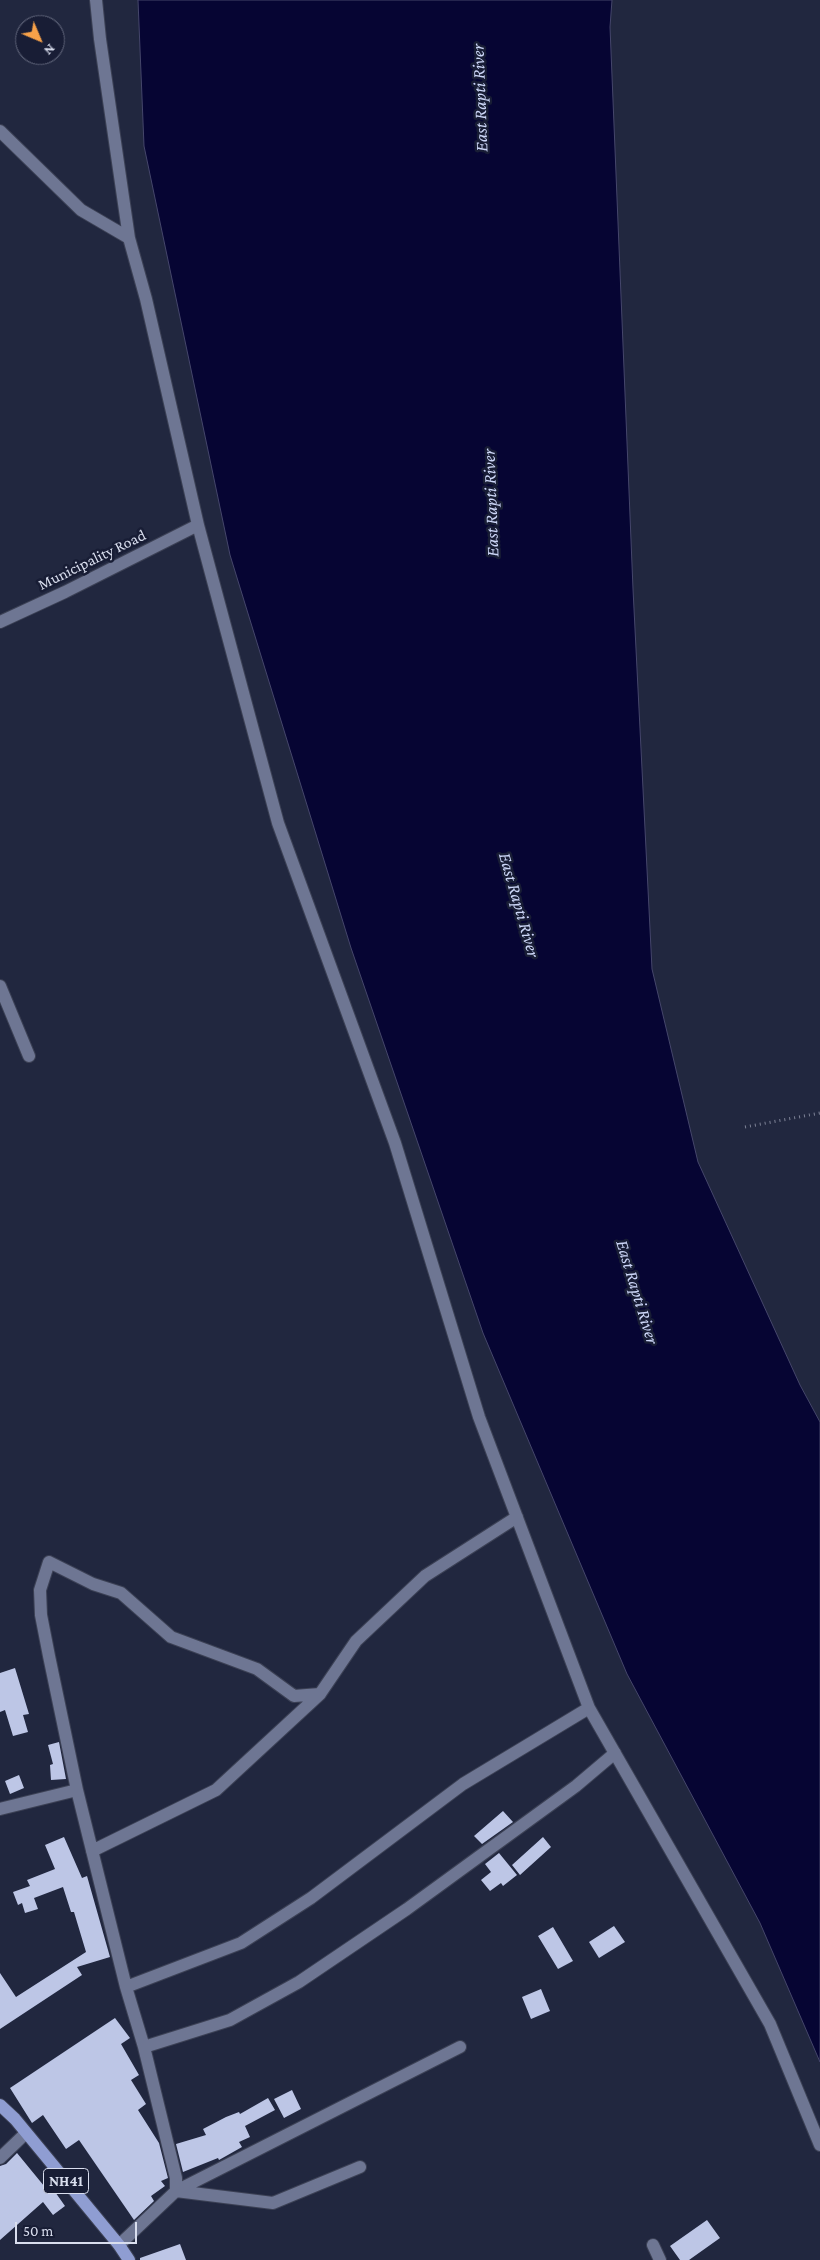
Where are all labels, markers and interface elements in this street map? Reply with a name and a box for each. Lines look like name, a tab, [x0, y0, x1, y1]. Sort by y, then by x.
north arrow	[15, 15, 65, 65]
text: N	[41, 41, 59, 59]
water label: East Rapti River	[467, 44, 493, 152]
water label: East Rapti River	[478, 449, 504, 557]
street label: Municipality Road	[35, 526, 149, 594]
water label: East Rapti River	[494, 850, 544, 960]
water label: East Rapti River	[611, 1237, 663, 1347]
road number: NH41	[44, 2168, 88, 2194]
scale bar	[18, 2212, 140, 2244]
text: 50 m	[23, 2223, 53, 2239]

